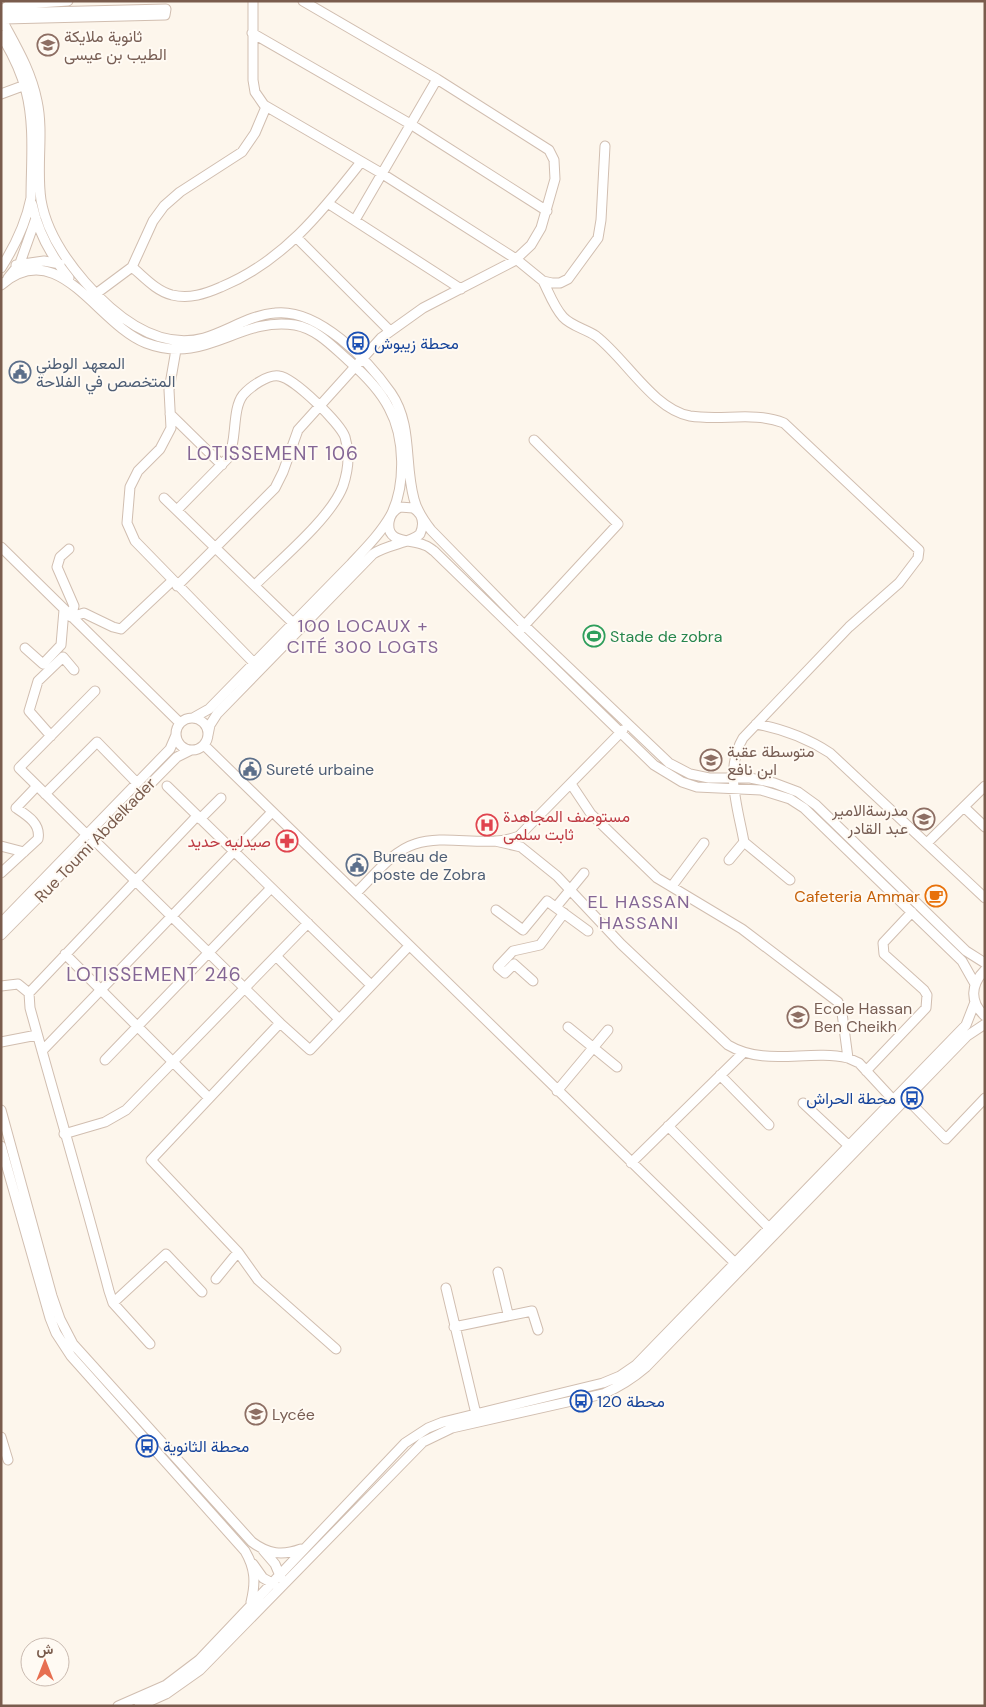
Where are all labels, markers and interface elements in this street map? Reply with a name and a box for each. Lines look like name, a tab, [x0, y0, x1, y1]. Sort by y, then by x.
place label: ثانوية ملايكة الطيب بن عيسى	[64, 26, 167, 65]
school or university icon: ثانوية ملايكة الطيب بن عيسى	[36, 33, 60, 57]
bus stop icon: محطة زيبوش	[346, 331, 370, 355]
place label: محطة زيبوش	[374, 333, 459, 354]
place label: المعهد الوطني المتخصص في الفلاحة	[36, 353, 175, 395]
public building icon: المعهد الوطني المتخصص في الفلاحة	[8, 360, 32, 384]
district label: LOTISSEMENT 106	[187, 441, 359, 466]
district label: 100 LOCAUX + CITÉ 300 LOGTS	[287, 614, 439, 659]
sports icon: Stade de zobra	[582, 624, 606, 648]
place label: Stade de zobra	[610, 626, 722, 647]
place label: متوسطة عقبة ابن نافع	[727, 741, 815, 781]
school or university icon: متوسطة عقبة ابن نافع	[699, 748, 723, 772]
public building icon: Sureté urbaine	[238, 757, 262, 781]
place label: Sureté urbaine	[266, 759, 374, 780]
street label: Rue Toumi Abdelkader	[30, 773, 160, 907]
place label: مدرسةالامير عبد القادر	[831, 800, 908, 839]
place label: مستوصف المجاهدة ثابت سلمى	[503, 806, 630, 845]
school or university icon: مدرسةالامير عبد القادر	[912, 807, 936, 831]
hospital icon: مستوصف المجاهدة ثابت سلمى	[475, 813, 499, 837]
pharmacy icon: صيدليه حديد	[275, 829, 299, 853]
place label: صيدليه حديد	[188, 831, 271, 852]
place label: Bureau de poste de Zobra	[373, 846, 486, 885]
public building icon: Bureau de poste de Zobra	[345, 853, 369, 877]
cafe icon: Cafeteria Ammar	[924, 884, 948, 908]
place label: Cafeteria Ammar	[794, 886, 920, 907]
district label: EL HASSAN HASSANI	[588, 890, 690, 935]
district label: LOTISSEMENT 246	[66, 962, 242, 987]
place label: Ecole Hassan Ben Cheikh	[814, 998, 912, 1037]
school or university icon: Ecole Hassan Ben Cheikh	[786, 1005, 810, 1029]
bus stop icon: محطة الحراش	[900, 1086, 924, 1110]
place label: محطة الحراش	[806, 1088, 896, 1109]
bus stop icon: محطة 120	[569, 1389, 593, 1413]
place label: محطة 120	[597, 1391, 665, 1412]
school or university icon: Lycée	[244, 1402, 268, 1426]
place label: Lycée	[272, 1404, 315, 1425]
bus stop icon: محطة الثانوية	[135, 1434, 159, 1458]
place label: محطة الثانوية	[163, 1436, 249, 1457]
north arrow	[20, 1637, 70, 1687]
text: ش	[37, 1640, 54, 1658]

